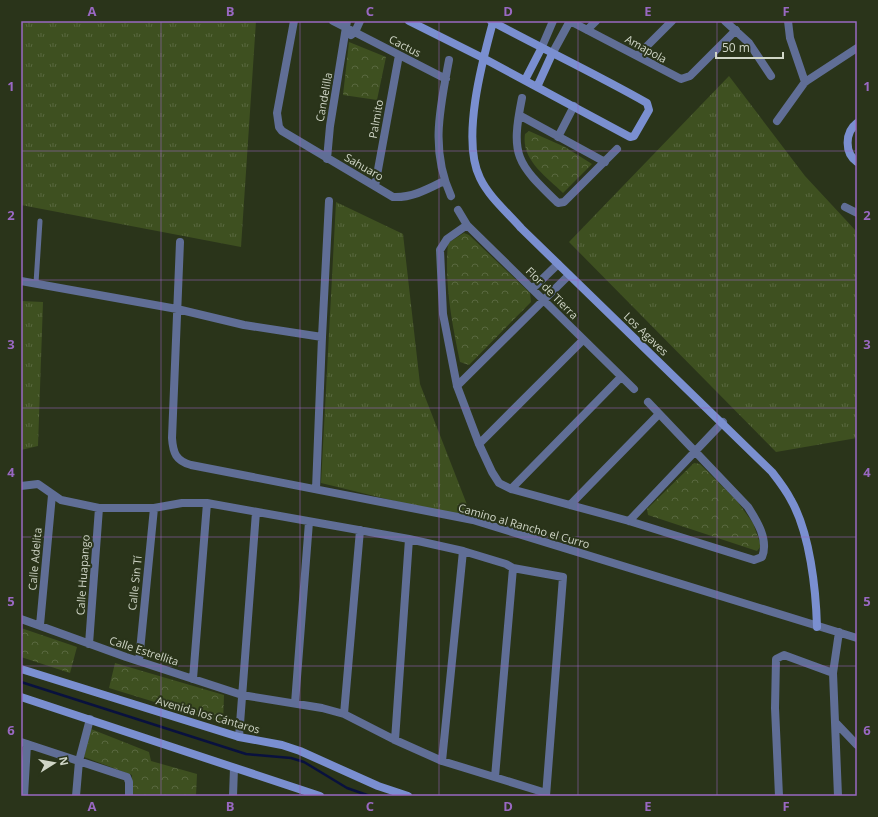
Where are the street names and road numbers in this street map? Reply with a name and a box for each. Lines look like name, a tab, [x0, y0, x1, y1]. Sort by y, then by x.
street label: Cactus	[387, 31, 424, 60]
street label: Amapola	[623, 31, 670, 66]
street label: Candelilla	[312, 71, 335, 123]
street label: Palmito	[365, 98, 386, 139]
street label: Sahuaro	[342, 149, 387, 184]
street label: Flor de Tierra	[523, 263, 582, 322]
street label: Los Agaves	[621, 309, 672, 359]
street label: Camino al Rancho el Curro	[457, 500, 592, 552]
street label: Calle Adelita	[24, 527, 45, 591]
street label: Calle Huapango	[72, 534, 93, 616]
street label: Calle Sin Tí	[124, 555, 145, 611]
street label: Calle Estrellita	[108, 632, 181, 669]
street label: Avenida los Cántaros	[154, 692, 262, 737]

